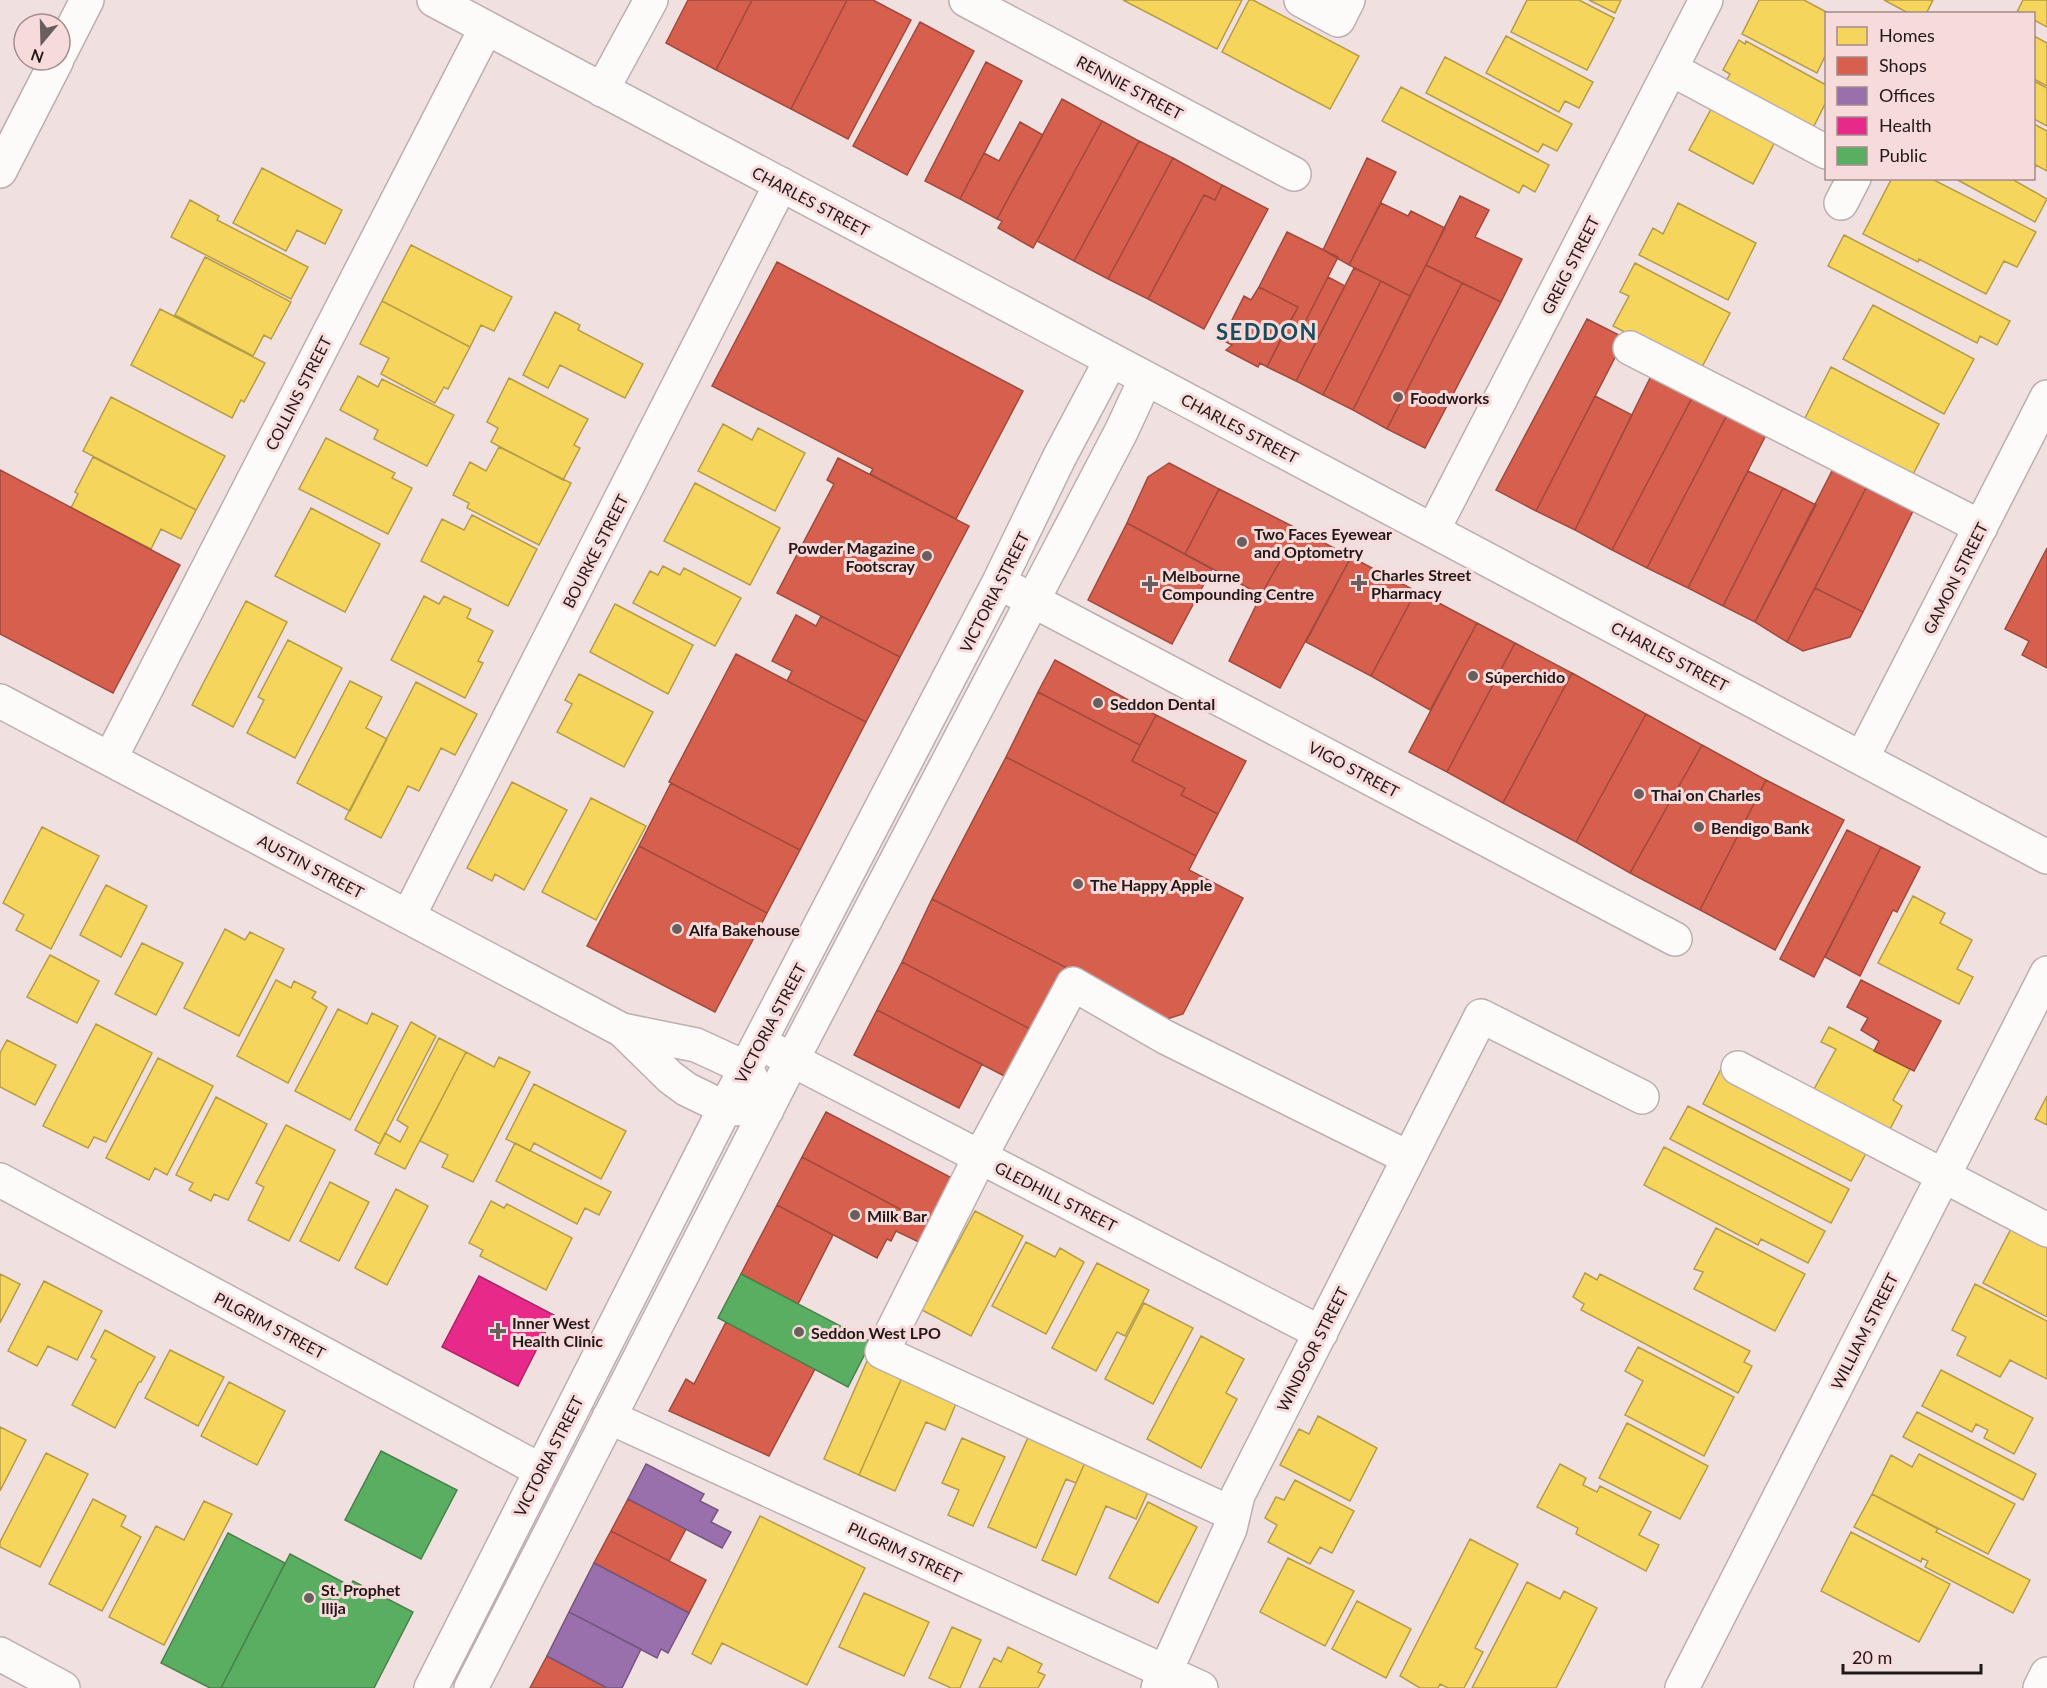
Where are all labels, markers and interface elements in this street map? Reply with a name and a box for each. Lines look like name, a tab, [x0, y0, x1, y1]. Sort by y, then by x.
north arrow	[12, 12, 72, 72]
legend	[1825, 12, 2035, 180]
text: Homes	[1879, 24, 1935, 46]
text: N	[28, 46, 46, 68]
street label: RENNIE STREET	[1074, 51, 1187, 123]
text: Shops	[1879, 54, 1927, 76]
text: Offices	[1879, 84, 1935, 106]
text: Health	[1879, 114, 1932, 136]
text: Public	[1879, 144, 1927, 166]
street label: CHARLES STREET	[749, 162, 873, 240]
street label: GREIG STREET	[1537, 212, 1603, 317]
district label: SEDDON	[1216, 318, 1318, 345]
street label: COLLINS STREET	[261, 332, 335, 453]
place label: Foodworks	[1410, 388, 1489, 407]
street label: CHARLES STREET	[1178, 389, 1302, 467]
marker: Foodworks	[1391, 390, 1405, 404]
street label: BOURKE STREET	[558, 491, 632, 611]
street label: GAMON STREET	[1919, 519, 1992, 637]
place label: Two Faces Eyewear and Optometry	[1254, 524, 1392, 561]
street label: VICTORIA STREET	[955, 528, 1033, 655]
marker: Two Faces Eyewear and Optometry	[1235, 535, 1249, 549]
place label: Powder Magazine Footscray	[788, 538, 916, 575]
marker: Powder Magazine Footscray	[920, 549, 934, 563]
place label: Charles Street Pharmacy	[1371, 565, 1471, 602]
place label: Melbourne Compounding Centre	[1162, 566, 1314, 603]
marker: Charles Street Pharmacy	[1352, 576, 1366, 590]
marker: Melbourne Compounding Centre	[1143, 577, 1157, 591]
street label: CHARLES STREET	[1608, 617, 1732, 695]
place label: Súperchido	[1485, 667, 1565, 686]
marker: Súperchido	[1466, 669, 1480, 683]
place label: Seddon Dental	[1110, 694, 1215, 713]
marker: Seddon Dental	[1091, 696, 1105, 710]
street label: VIGO STREET	[1305, 737, 1403, 801]
place label: Thai on Charles	[1651, 785, 1761, 804]
marker: Thai on Charles	[1632, 787, 1646, 801]
place label: Bendigo Bank	[1711, 818, 1810, 837]
marker: Bendigo Bank	[1692, 820, 1706, 834]
street label: AUSTIN STREET	[255, 830, 368, 902]
place label: The Happy Apple	[1090, 875, 1213, 894]
marker: The Happy Apple	[1071, 877, 1085, 891]
place label: Alfa Bakehouse	[688, 920, 800, 939]
marker: Alfa Bakehouse	[670, 922, 684, 936]
street label: VICTORIA STREET	[730, 959, 810, 1086]
street label: GLEDHILL STREET	[992, 1157, 1121, 1235]
place label: Milk Bar	[867, 1206, 927, 1225]
marker: Milk Bar	[848, 1208, 862, 1222]
street label: WILLIAM STREET	[1827, 1269, 1902, 1392]
street label: WINDSOR STREET	[1272, 1283, 1352, 1414]
street label: PILGRIM STREET	[211, 1288, 329, 1363]
place label: Inner West Health Clinic	[512, 1313, 603, 1350]
marker: Inner West Health Clinic	[489, 1322, 507, 1340]
place label: Seddon West LPO	[811, 1323, 941, 1342]
marker: Seddon West LPO	[792, 1325, 806, 1339]
street label: VICTORIA STREET	[509, 1392, 587, 1519]
street label: PILGRIM STREET	[845, 1517, 965, 1587]
place label: St. Prophet Ilija	[321, 1580, 400, 1617]
marker: St. Prophet Ilija	[302, 1591, 316, 1605]
scale bar	[1843, 1637, 1981, 1675]
text: 20 m	[1852, 1646, 1892, 1668]

